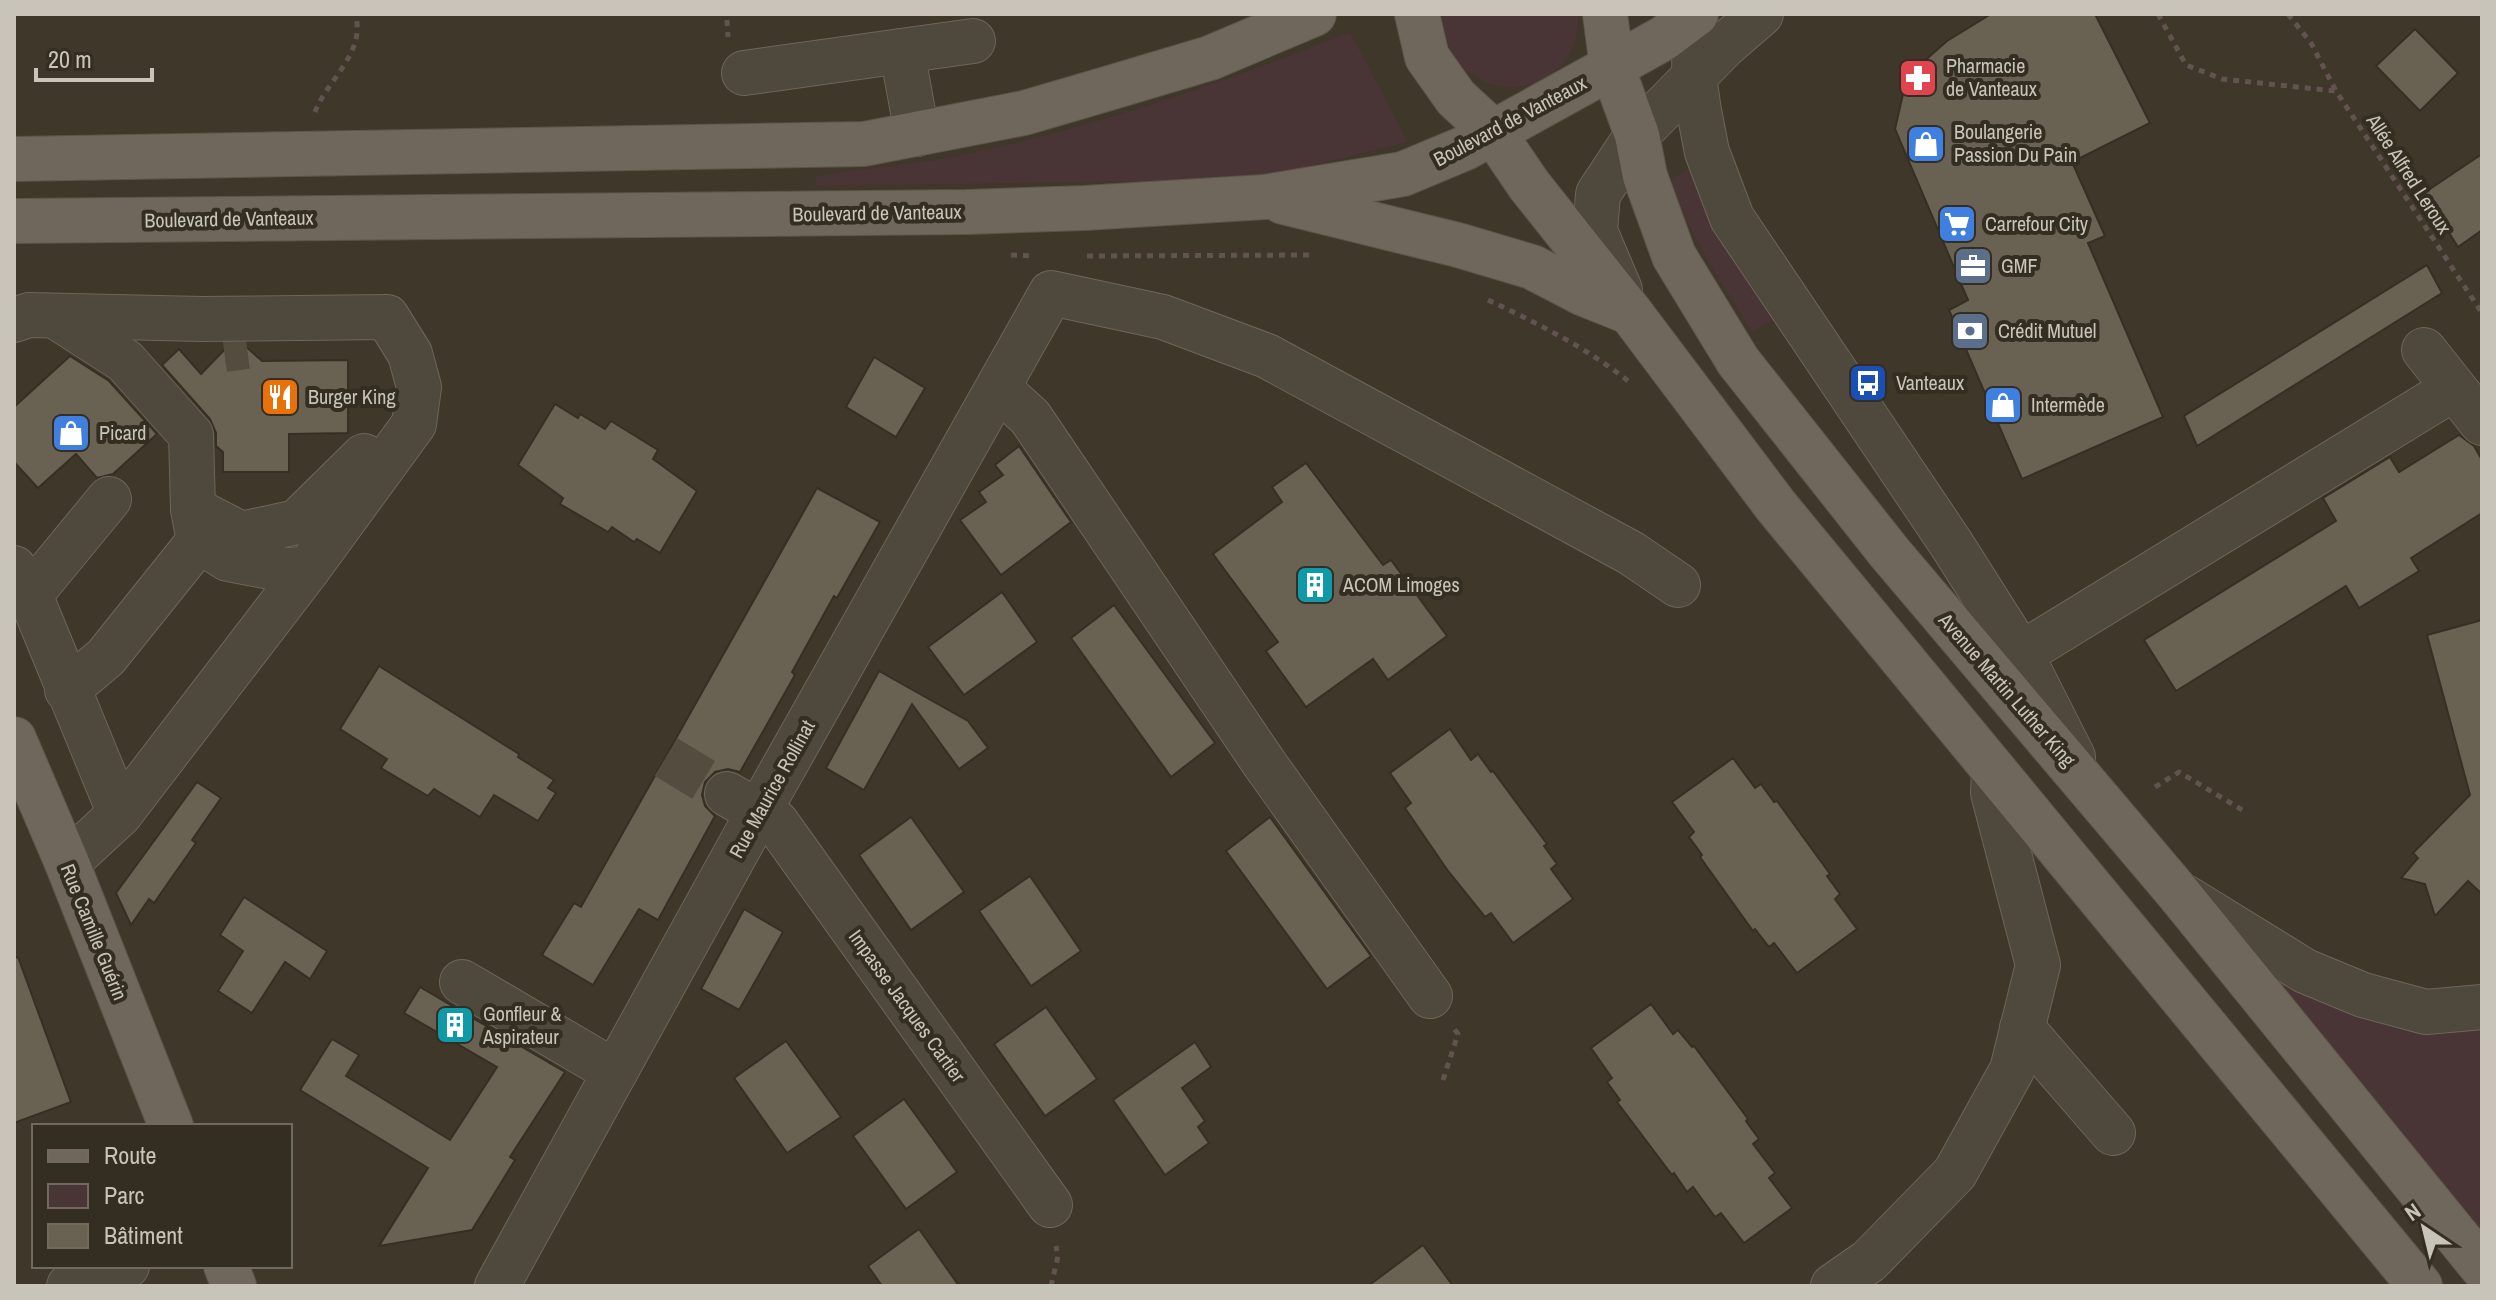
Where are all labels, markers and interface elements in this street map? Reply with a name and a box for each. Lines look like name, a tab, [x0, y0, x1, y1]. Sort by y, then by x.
scale bar	[36, 32, 152, 82]
text: 20 m	[48, 43, 92, 75]
place label: Pharmacie de Vanteaux	[1946, 52, 2038, 102]
pharmacy icon: Pharmacie de Vanteaux	[1897, 57, 1939, 99]
street label: Boulevard de Vanteaux	[1429, 69, 1592, 172]
street label: Allée Alfred Leroux	[2360, 108, 2459, 239]
place label: Boulangerie Passion Du Pain	[1954, 118, 2077, 168]
shop icon: Boulangerie Passion Du Pain	[1905, 123, 1947, 165]
street label: Boulevard de Vanteaux	[792, 198, 963, 227]
supermarket icon: Carrefour City	[1936, 203, 1978, 245]
street label: Boulevard de Vanteaux	[144, 204, 315, 233]
place label: Carrefour City	[1985, 210, 2089, 237]
office icon: GMF	[1952, 245, 1994, 287]
place label: GMF	[2001, 252, 2037, 279]
bank icon: Crédit Mutuel	[1949, 310, 1991, 352]
place label: Crédit Mutuel	[1998, 317, 2096, 344]
bus stop icon: Vanteaux	[1847, 362, 1889, 404]
place label: Vanteaux	[1896, 369, 1965, 396]
restaurant icon: Burger King	[259, 376, 301, 418]
place label: Burger King	[308, 383, 396, 410]
shop icon: Intermède	[1982, 384, 2024, 426]
place label: Intermède	[2031, 391, 2105, 418]
shop icon: Picard	[50, 412, 92, 454]
place label: Picard	[99, 419, 146, 446]
building icon: ACOM Limoges	[1294, 564, 1336, 606]
place label: ACOM Limoges	[1342, 571, 1460, 598]
street label: Avenue Martin Luther King	[1932, 606, 2082, 772]
street label: Rue Maurice Rollinat	[722, 714, 821, 863]
street label: Rue Camille Guérin	[55, 860, 134, 1004]
street label: Impasse Jacques Cartier	[843, 924, 972, 1088]
place label: Gonfleur & Aspirateur	[482, 1000, 561, 1050]
building icon: Gonfleur & Aspirateur	[434, 1004, 476, 1046]
legend	[32, 1124, 292, 1268]
text: Route	[104, 1139, 157, 1171]
text: Parc	[104, 1179, 145, 1211]
north arrow	[2384, 1188, 2464, 1268]
text: N	[2399, 1196, 2426, 1228]
text: Bâtiment	[104, 1219, 183, 1251]

